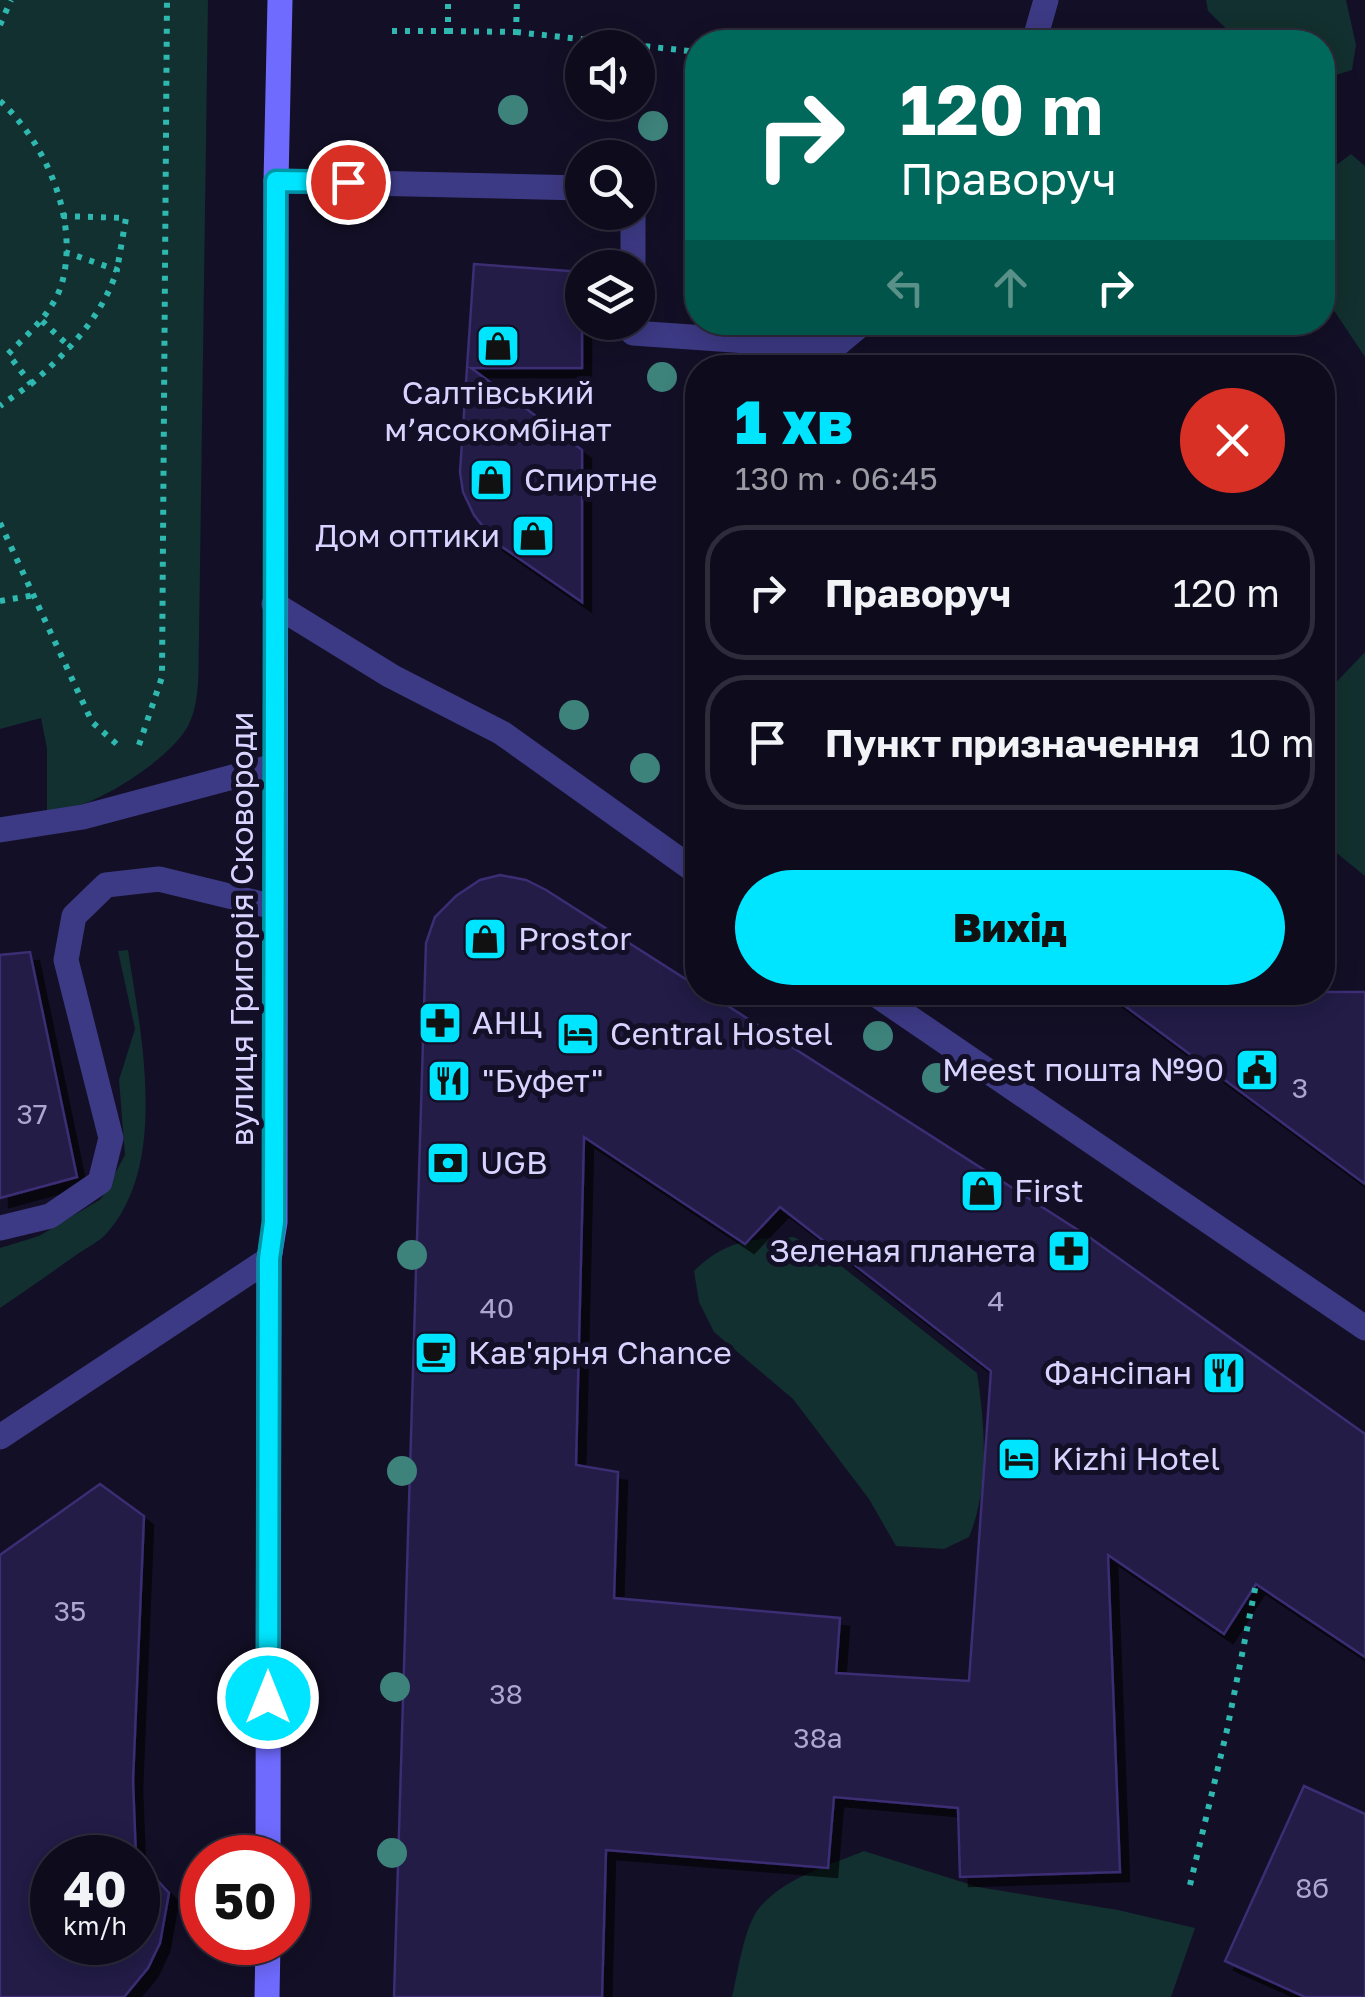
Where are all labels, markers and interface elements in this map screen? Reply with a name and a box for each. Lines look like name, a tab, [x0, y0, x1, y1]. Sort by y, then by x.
map controls	[565, 30, 655, 340]
button: sound	[565, 30, 655, 120]
text: 120 m	[900, 66, 1103, 150]
icon: right	[735, 70, 865, 200]
pin	[306, 140, 391, 225]
button: search	[565, 140, 655, 230]
text: Праворуч	[900, 151, 1117, 205]
icon: arrive	[321, 155, 376, 210]
button: layers	[565, 250, 655, 340]
icon: left	[878, 260, 933, 315]
icon: ahead	[983, 260, 1038, 315]
icon: right	[1088, 260, 1143, 315]
shop icon: Салтівський мʼясокомбінат	[475, 323, 521, 369]
place label: Салтівський мʼясокомбінат	[384, 373, 612, 448]
text: 1 хв	[735, 385, 853, 457]
button: close	[1180, 388, 1285, 493]
shop icon: Спиртне	[468, 457, 514, 503]
text: 130 m · 06:45	[735, 459, 938, 497]
place label: Спиртне	[524, 460, 658, 498]
shop icon: Дом оптики	[510, 513, 556, 559]
place label: Дом оптики	[315, 516, 500, 554]
icon: right	[740, 565, 795, 620]
text: Праворуч	[825, 570, 1011, 615]
text: 120 m	[1173, 570, 1280, 615]
street label: вулиця Григорія Сковороди	[222, 712, 260, 1146]
icon: arrive	[740, 715, 795, 770]
text: Пункт призначення	[825, 720, 1199, 765]
text: 10 m	[1229, 720, 1315, 765]
button: Вихід	[735, 870, 1285, 985]
shop icon: Prostor	[462, 916, 508, 962]
place label: Prostor	[518, 919, 632, 957]
pharmacy icon: АНЦ	[417, 1000, 463, 1046]
place label: АНЦ	[472, 1003, 542, 1041]
hotel icon: Central Hostel	[555, 1011, 601, 1057]
place label: Central Hostel	[610, 1014, 833, 1052]
public building icon: Meest пошта №90	[1234, 1047, 1280, 1093]
place label: Meest пошта №90	[942, 1050, 1224, 1088]
restaurant icon: "Буфет"	[426, 1058, 472, 1104]
place label: "Буфет"	[482, 1061, 603, 1099]
house number: 3	[1292, 1071, 1308, 1104]
house number: 37	[16, 1097, 48, 1130]
bank icon: UGB	[425, 1140, 471, 1186]
place label: UGB	[480, 1143, 547, 1181]
shop icon: First	[959, 1168, 1005, 1214]
place label: First	[1014, 1171, 1084, 1209]
pharmacy icon: Зеленая планета	[1046, 1228, 1092, 1274]
place label: Зеленая планета	[769, 1231, 1036, 1269]
house number: 4	[987, 1284, 1005, 1317]
house number: 40	[480, 1291, 514, 1324]
cafe icon: Кав'ярня Chance	[413, 1330, 459, 1376]
place label: Кав'ярня Chance	[468, 1333, 732, 1371]
restaurant icon: Фансіпан	[1201, 1350, 1247, 1396]
place label: Фансіпан	[1044, 1353, 1192, 1391]
hotel icon: Kizhi Hotel	[996, 1436, 1042, 1482]
place label: Kizhi Hotel	[1052, 1439, 1220, 1477]
house number: 35	[54, 1594, 86, 1627]
position arrow	[216, 1646, 320, 1750]
house number: 38	[489, 1677, 523, 1710]
house number: 38а	[793, 1721, 843, 1754]
speed limit sign: 50	[180, 1835, 310, 1965]
text: 40	[63, 1858, 127, 1918]
house number: 8б	[1295, 1871, 1329, 1904]
text: km/h	[63, 1910, 127, 1941]

